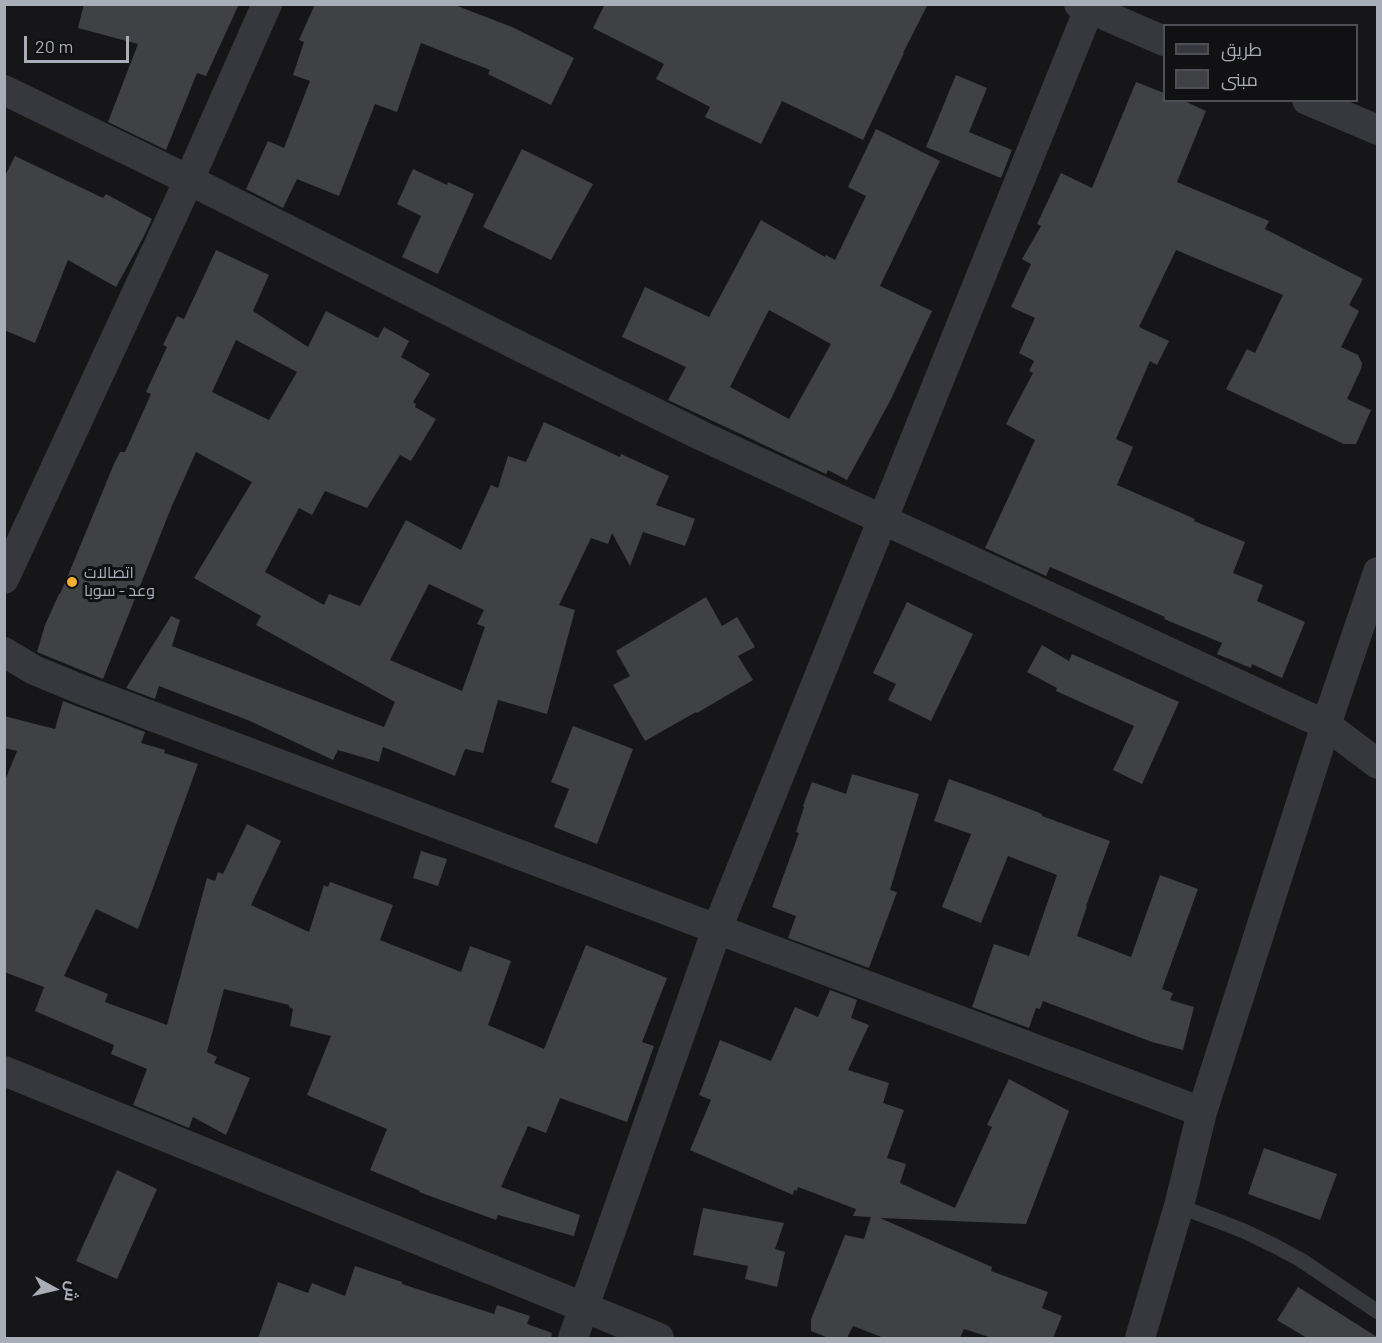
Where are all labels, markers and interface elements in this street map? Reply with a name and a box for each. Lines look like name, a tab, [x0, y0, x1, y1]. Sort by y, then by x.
scale bar	[27, 24, 132, 62]
legend	[1163, 24, 1358, 102]
text: 20 m	[35, 35, 73, 57]
text: طريق	[1221, 38, 1262, 60]
text: مبنى	[1221, 68, 1258, 90]
place label: اتصالات وعد - سوبا	[84, 563, 155, 601]
marker: اتصالات وعد - سوبا	[65, 575, 79, 589]
north arrow	[24, 1259, 84, 1319]
text: ش	[61, 1280, 83, 1303]

